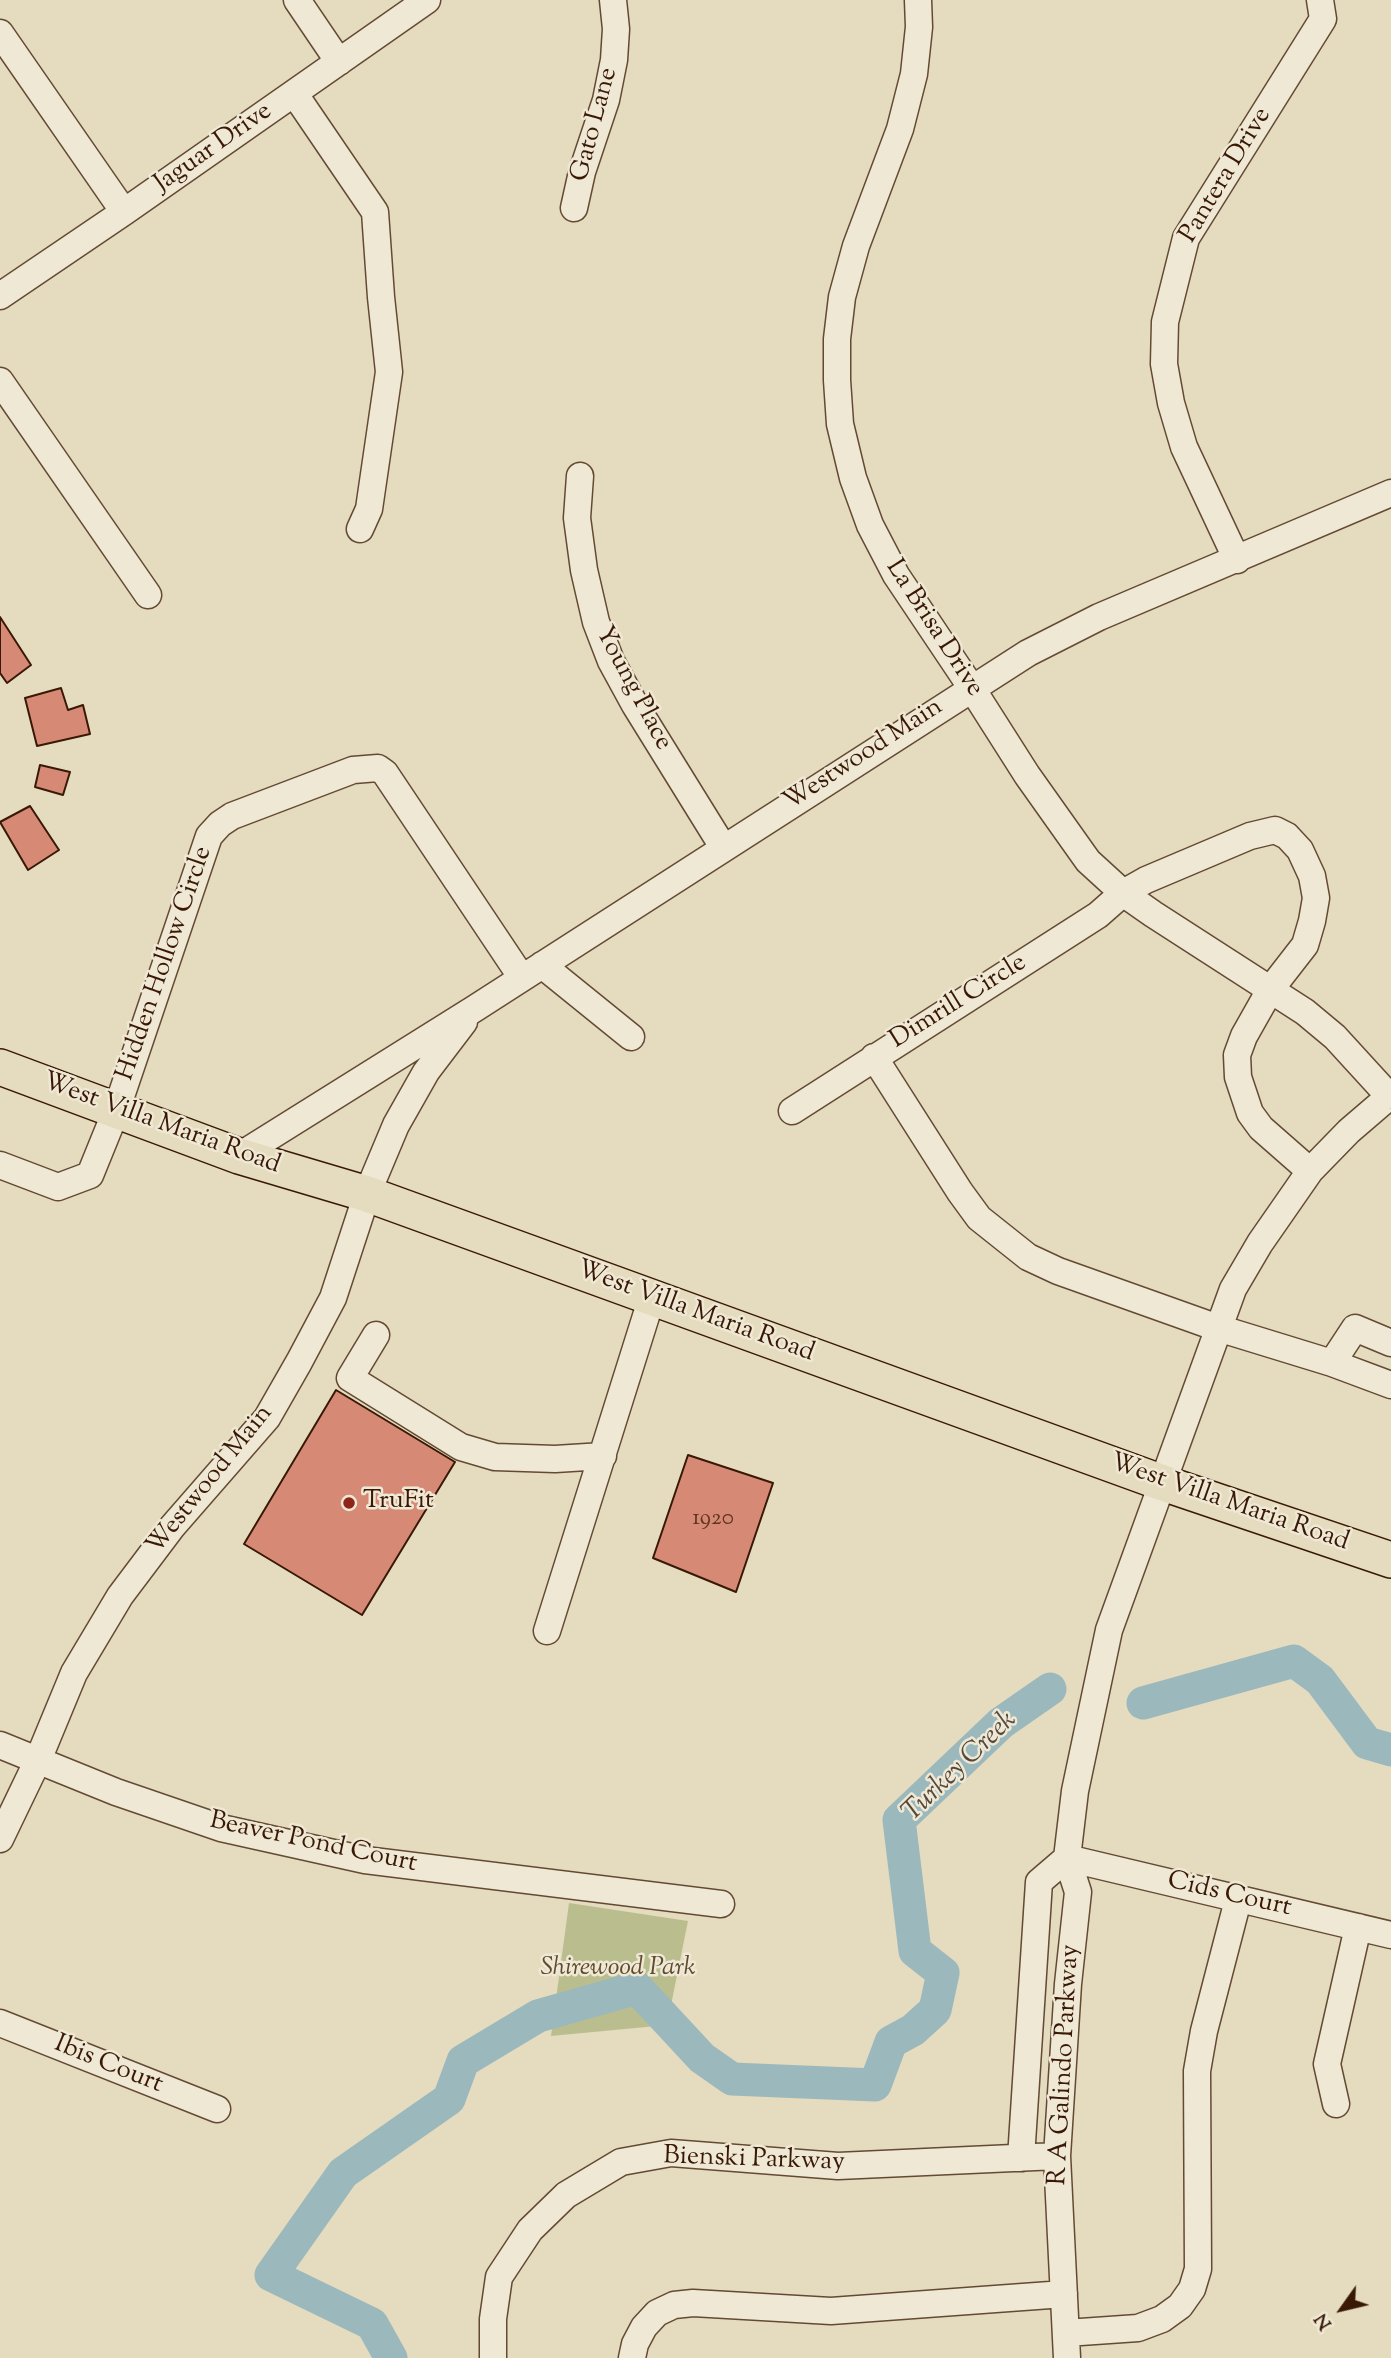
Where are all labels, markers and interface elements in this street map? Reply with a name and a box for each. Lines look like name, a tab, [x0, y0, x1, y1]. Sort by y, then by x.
street label: Gato Lane	[566, 65, 626, 185]
street label: Jaguar Drive	[149, 97, 279, 201]
street label: Pantera Drive	[1174, 103, 1280, 249]
street label: La Brisa Drive	[877, 555, 989, 703]
street label: Young Place	[586, 622, 678, 756]
street label: Westwood Main	[779, 693, 949, 819]
street label: Hidden Hollow Circle	[111, 843, 221, 1085]
street label: Dimrill Circle	[885, 949, 1033, 1057]
street label: West Villa Maria Road	[38, 1067, 284, 1183]
street label: West Villa Maria Road	[572, 1255, 818, 1371]
street label: Westwood Main	[141, 1400, 281, 1562]
street label: West Villa Maria Road	[1105, 1448, 1353, 1560]
place label: TruFit	[363, 1487, 434, 1519]
marker: TruFit	[341, 1495, 357, 1511]
house number: 1920	[692, 1506, 734, 1534]
water label: Turkey Creek	[897, 1705, 1025, 1831]
street label: Beaver Pond Court	[206, 1807, 420, 1881]
street label: Cids Court	[1164, 1867, 1294, 1925]
street label: R A Galindo Parkway	[1044, 1944, 1088, 2186]
park label: Shirewood Park	[541, 1954, 695, 1986]
street label: Ibis Court	[49, 2030, 167, 2102]
street label: Bienski Parkway	[663, 2142, 845, 2180]
north arrow	[1307, 2274, 1377, 2344]
text: N	[1309, 2307, 1340, 2335]

